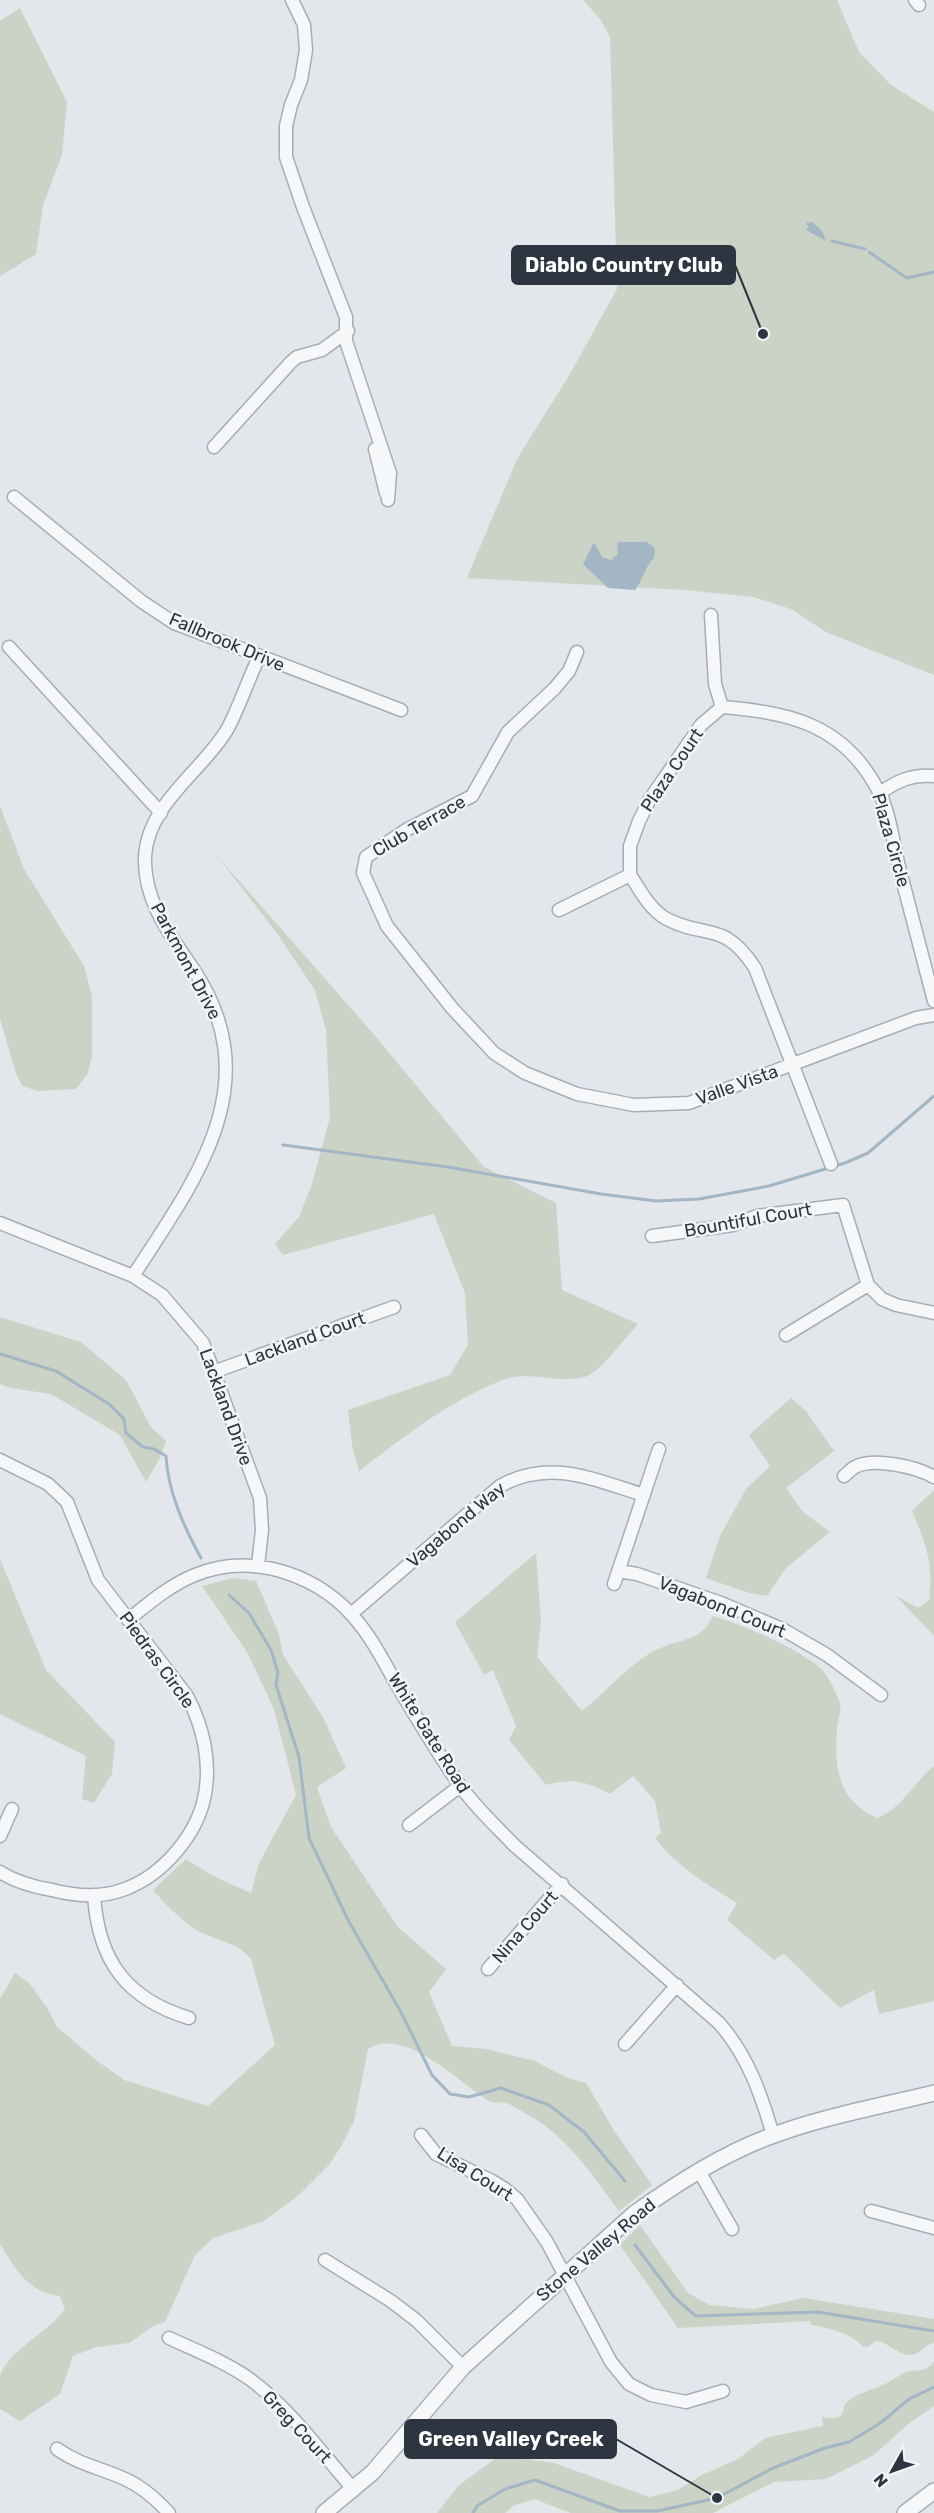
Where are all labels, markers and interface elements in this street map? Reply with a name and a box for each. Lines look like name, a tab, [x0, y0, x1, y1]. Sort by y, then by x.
callout: Diablo Country Club	[512, 246, 735, 284]
text: Diablo Country Club	[525, 253, 723, 277]
street label: Fallbrook Drive	[166, 608, 288, 676]
street label: Plaza Court	[636, 724, 708, 816]
street label: Club Terrace	[368, 790, 470, 862]
street label: Plaza Circle	[867, 790, 915, 890]
street label: Parkmont Drive	[146, 899, 226, 1023]
street label: Valle Vista	[693, 1060, 781, 1110]
street label: Bountiful Court	[683, 1198, 813, 1242]
street label: Lackland Court	[242, 1307, 368, 1371]
street label: Lackland Drive	[195, 1345, 257, 1469]
street label: Vagabond Way	[402, 1477, 510, 1573]
street label: Vagabond Court	[655, 1571, 789, 1643]
street label: Piedras Circle	[115, 1607, 199, 1713]
street label: White Gate Road	[383, 1669, 475, 1797]
street label: Nina Court	[487, 1886, 563, 1968]
street label: Lisa Court	[433, 2142, 517, 2206]
street label: Stone Valley Road	[532, 2194, 660, 2306]
street label: Greg Court	[258, 2386, 336, 2468]
callout: Green Valley Creek	[405, 2420, 616, 2458]
text: Green Valley Creek	[418, 2427, 604, 2451]
north arrow	[862, 2441, 922, 2501]
text: N	[870, 2470, 892, 2491]

